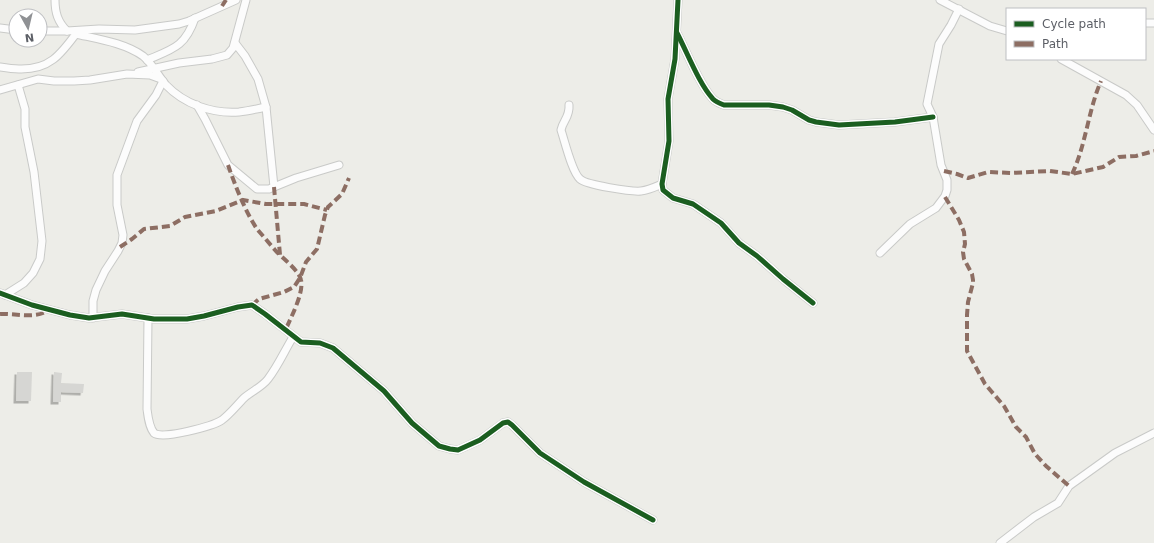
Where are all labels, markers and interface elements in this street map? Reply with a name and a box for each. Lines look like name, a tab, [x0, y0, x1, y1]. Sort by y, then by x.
north arrow	[8, 8, 48, 48]
legend	[1006, 8, 1146, 60]
text: Cycle path	[1042, 17, 1106, 31]
text: N	[24, 30, 35, 44]
text: Path	[1042, 37, 1068, 51]

